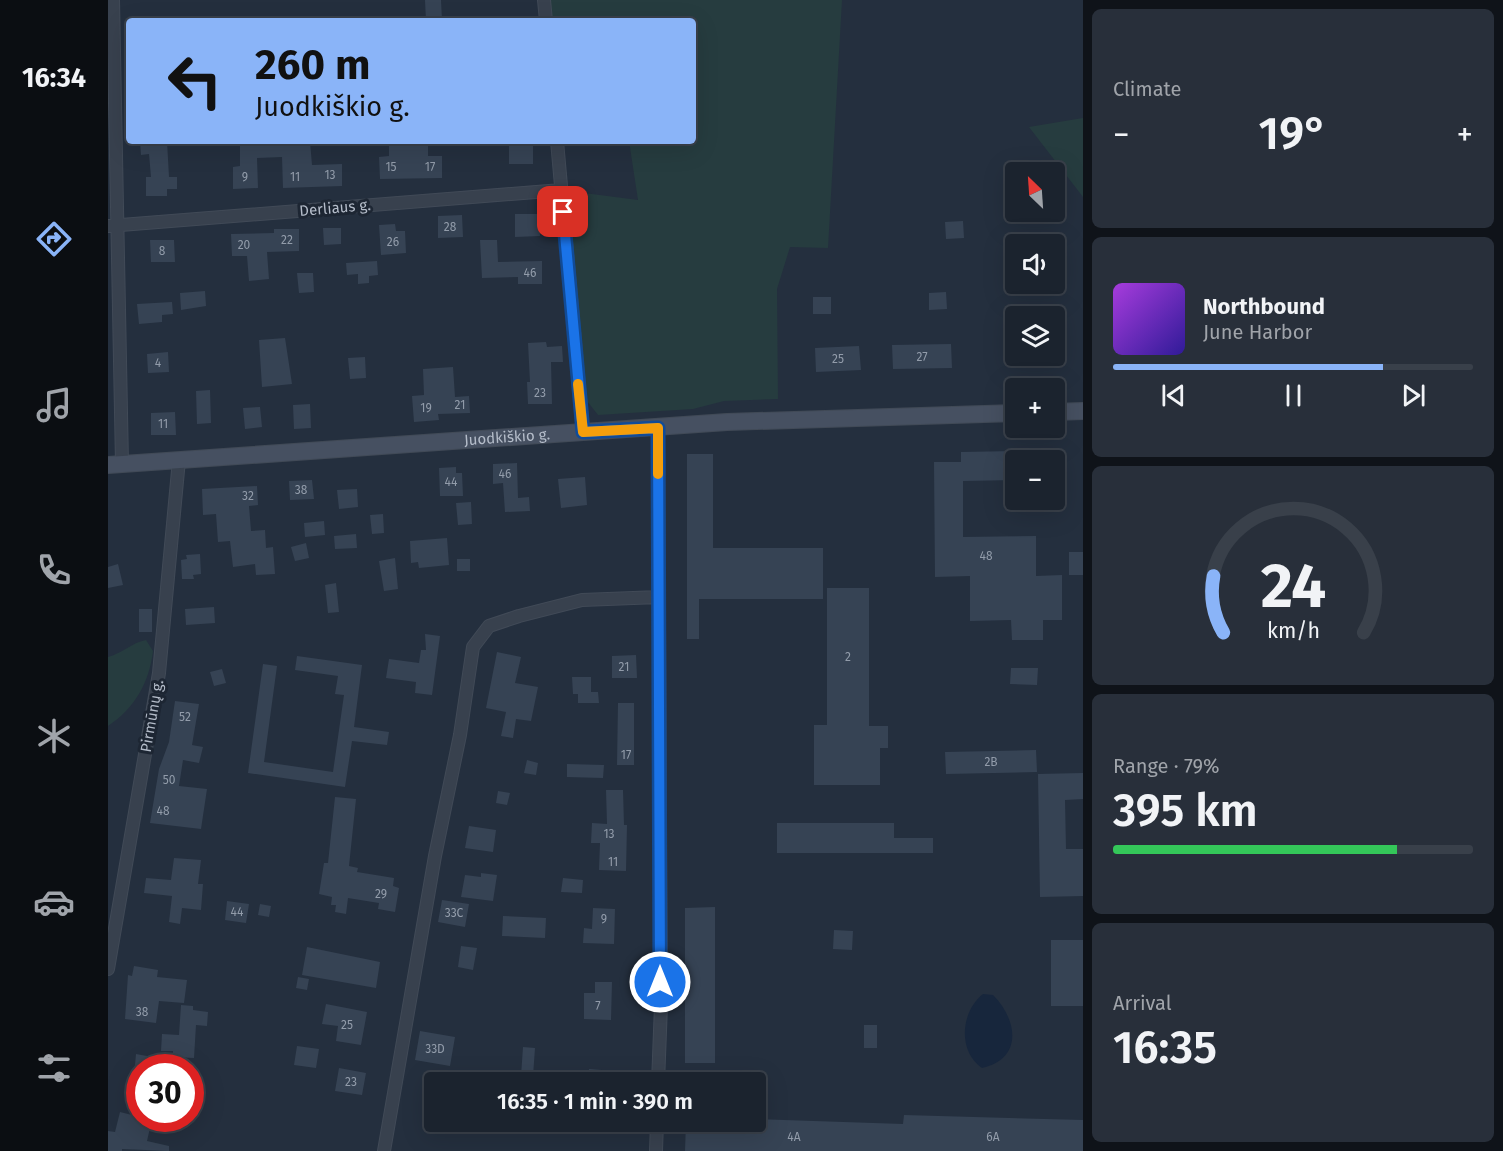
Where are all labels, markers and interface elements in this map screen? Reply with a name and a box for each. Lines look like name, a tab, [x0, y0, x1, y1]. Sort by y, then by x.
text: 260 m	[255, 40, 370, 90]
icon: left	[156, 42, 234, 120]
text: 16:34	[22, 62, 86, 94]
text: Climate	[1113, 77, 1181, 101]
text: Juodkiškio g.	[255, 91, 410, 123]
text: 19°	[1259, 107, 1327, 161]
text: −	[1113, 115, 1130, 155]
text: +	[1457, 115, 1473, 155]
house number: 15	[385, 160, 397, 174]
house number: 17	[425, 160, 435, 174]
north arrow	[1005, 162, 1065, 222]
map controls	[1005, 162, 1065, 510]
house number: 13	[324, 168, 336, 182]
house number: 9	[242, 170, 248, 184]
house number: 11	[290, 170, 300, 184]
pin	[537, 186, 588, 237]
icon: arrive	[546, 195, 579, 228]
street label: Derliaus g.	[299, 196, 371, 220]
icon: directions	[33, 218, 75, 260]
house number: 28	[444, 220, 457, 234]
house number: 22	[281, 233, 293, 247]
button: sound	[1005, 234, 1065, 294]
house number: 26	[387, 235, 399, 249]
house number: 20	[238, 238, 251, 252]
house number: 8	[159, 244, 166, 258]
house number: 46	[524, 266, 536, 280]
text: Northbound	[1203, 293, 1325, 320]
button: layers	[1005, 306, 1065, 366]
text: June Harbor	[1203, 320, 1312, 344]
house number: 27	[916, 350, 928, 364]
house number: 25	[832, 352, 844, 366]
house number: 4	[155, 356, 162, 370]
button: +	[1005, 378, 1065, 438]
icon: previous	[1157, 379, 1190, 412]
icon: pause	[1277, 379, 1310, 412]
icon: next	[1397, 379, 1430, 412]
icon: music	[33, 384, 75, 426]
house number: 23	[534, 386, 546, 400]
house number: 21	[455, 398, 465, 412]
house number: 19	[420, 401, 432, 415]
house number: 11	[158, 417, 168, 431]
street label: Juodkiškio g.	[463, 425, 551, 449]
button: −	[1005, 450, 1065, 510]
house number: 46	[499, 467, 511, 481]
house number: 44	[445, 475, 458, 489]
house number: 38	[295, 483, 308, 497]
house number: 32	[242, 489, 254, 503]
icon: phone	[33, 549, 75, 591]
house number: 48	[980, 549, 993, 563]
text: 24	[1260, 549, 1326, 624]
text: km/h	[1266, 618, 1320, 644]
house number: 2	[845, 650, 851, 664]
house number: 21	[619, 660, 629, 674]
street label: Pirmūnų g.	[137, 678, 167, 754]
house number: 52	[179, 710, 191, 724]
icon: climate	[33, 715, 75, 757]
house number: 17	[621, 748, 631, 762]
text: Range · 79%	[1113, 754, 1219, 778]
house number: 2B	[984, 755, 998, 769]
house number: 50	[163, 773, 176, 787]
text: 395 km	[1113, 784, 1258, 838]
house number: 48	[157, 804, 170, 818]
house number: 13	[603, 827, 615, 841]
house number: 11	[608, 855, 618, 869]
icon: car	[33, 881, 75, 923]
house number: 29	[375, 887, 387, 901]
house number: 44	[231, 905, 244, 919]
house number: 33C	[445, 906, 464, 920]
house number: 9	[601, 912, 607, 926]
position arrow	[628, 950, 692, 1014]
text: Arrival	[1113, 991, 1172, 1015]
house number: 7	[595, 999, 601, 1013]
house number: 38	[136, 1005, 149, 1019]
house number: 25	[341, 1018, 353, 1032]
text: 16:35	[1113, 1021, 1217, 1075]
house number: 33D	[425, 1042, 445, 1056]
icon: filters	[33, 1047, 75, 1089]
speed limit sign: 30	[126, 1054, 204, 1132]
house number: 23	[345, 1075, 357, 1089]
text: 16:35 · 1 min · 390 m	[497, 1088, 693, 1115]
house number: 4A	[787, 1130, 801, 1144]
house number: 6A	[986, 1130, 1000, 1144]

